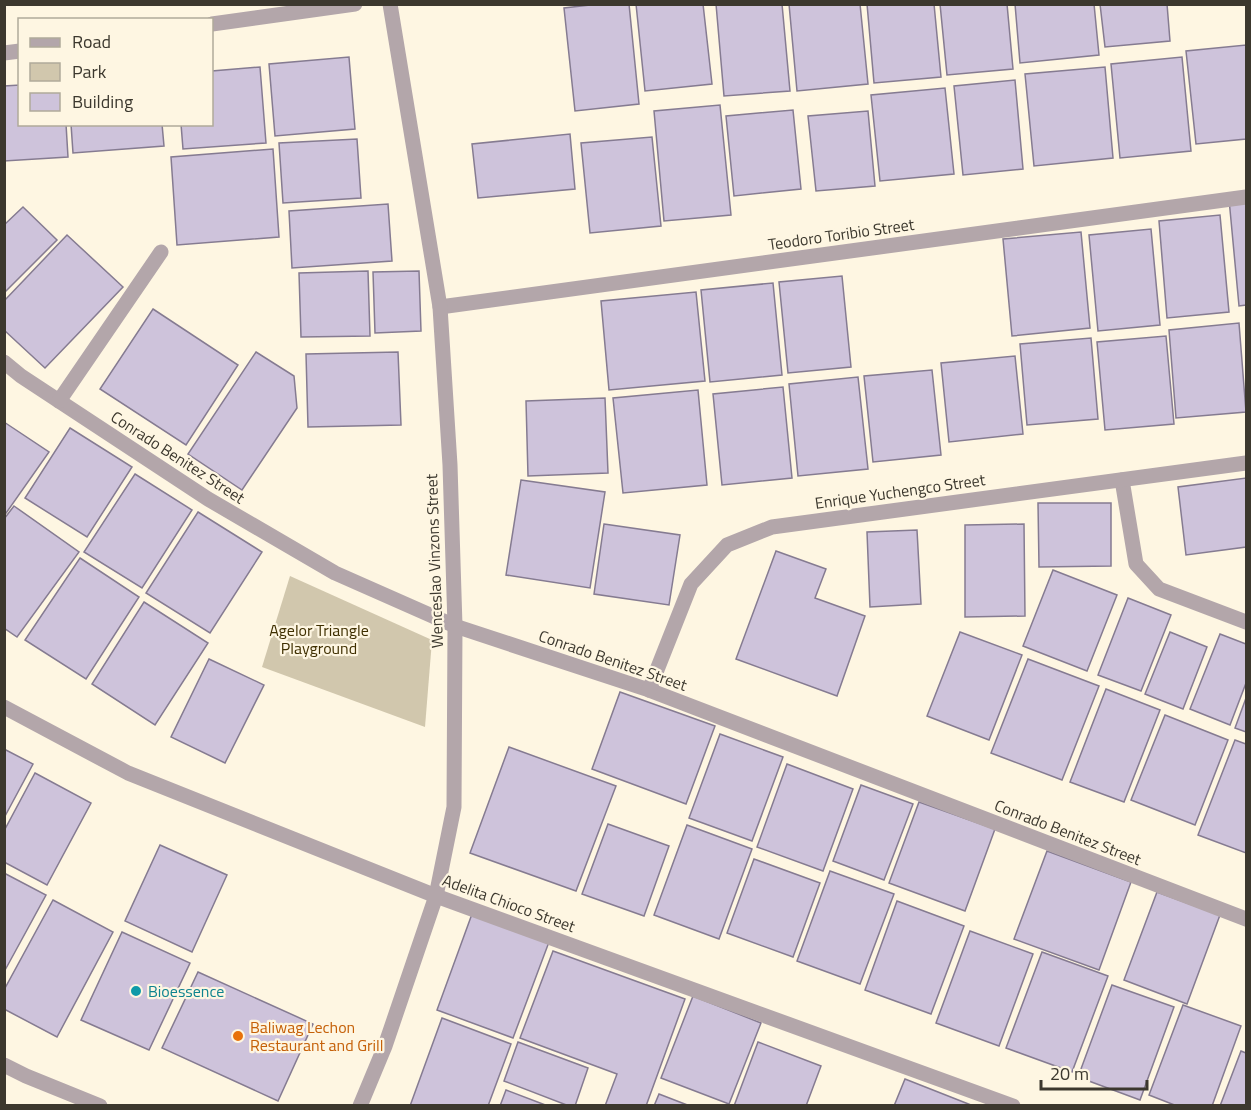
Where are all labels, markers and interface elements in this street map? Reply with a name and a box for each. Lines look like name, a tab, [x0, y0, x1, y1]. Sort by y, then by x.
legend	[18, 18, 213, 126]
text: Road	[72, 28, 111, 55]
text: Park	[72, 58, 107, 85]
text: Building	[72, 88, 133, 115]
street label: Teodoro Toribio Street	[766, 212, 916, 256]
street label: Conrado Benitez Street	[106, 405, 250, 510]
street label: Enrique Yuchengco Street	[813, 467, 987, 515]
street label: Wenceslao Vinzons Street	[419, 473, 449, 649]
park label: Agelor Triangle Playground	[269, 618, 369, 660]
street label: Conrado Benitez Street	[536, 623, 691, 697]
street label: Conrado Benitez Street	[991, 793, 1145, 871]
street label: Adelita Chioco Street	[439, 868, 579, 938]
place label: Bioessence	[148, 979, 224, 1003]
marker: Bioessence	[129, 984, 143, 998]
place label: Baliwag Lechon Restaurant and Grill	[250, 1015, 383, 1057]
marker: Baliwag Lechon Restaurant and Grill	[231, 1029, 245, 1043]
scale bar	[1041, 1053, 1148, 1091]
text: 20 m	[1050, 1060, 1089, 1087]

